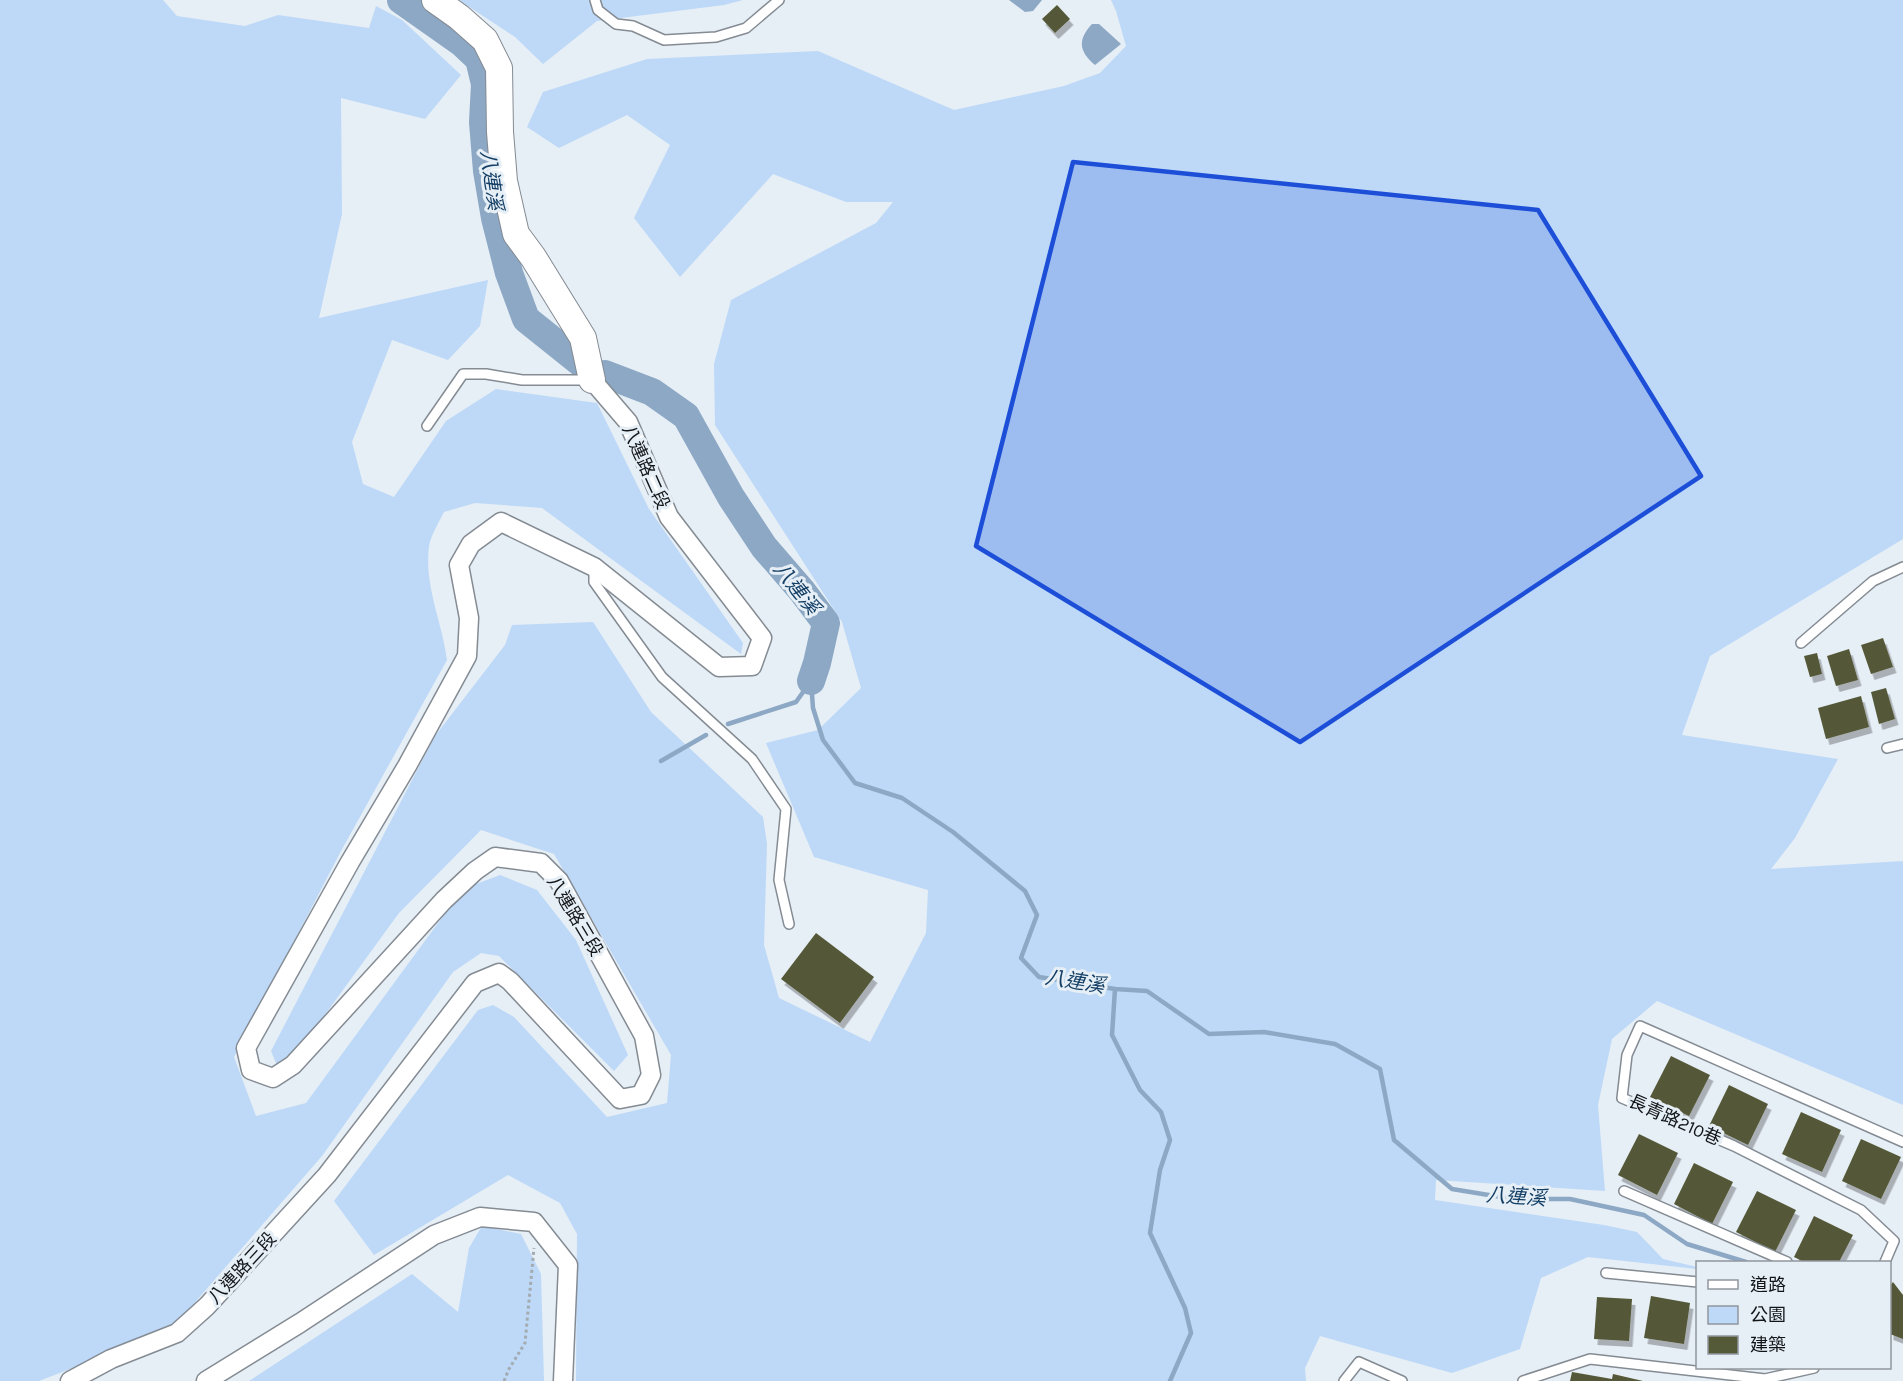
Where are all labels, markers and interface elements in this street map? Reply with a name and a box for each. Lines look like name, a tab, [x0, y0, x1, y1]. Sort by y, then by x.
water label: 八連溪	[476, 149, 507, 214]
street label: 八連路二段	[618, 421, 674, 513]
water label: 八連溪	[769, 558, 826, 621]
street label: 八連路三段	[542, 872, 608, 960]
water label: 八連溪	[1043, 965, 1109, 998]
street label: 長青路210巷	[1625, 1090, 1725, 1150]
water label: 八連溪	[1485, 1183, 1550, 1210]
street label: 八連路三段	[203, 1228, 281, 1308]
legend	[1696, 1261, 1891, 1369]
text: 道路	[1750, 1274, 1786, 1296]
text: 公園	[1750, 1304, 1786, 1326]
text: 建築	[1750, 1334, 1786, 1356]

